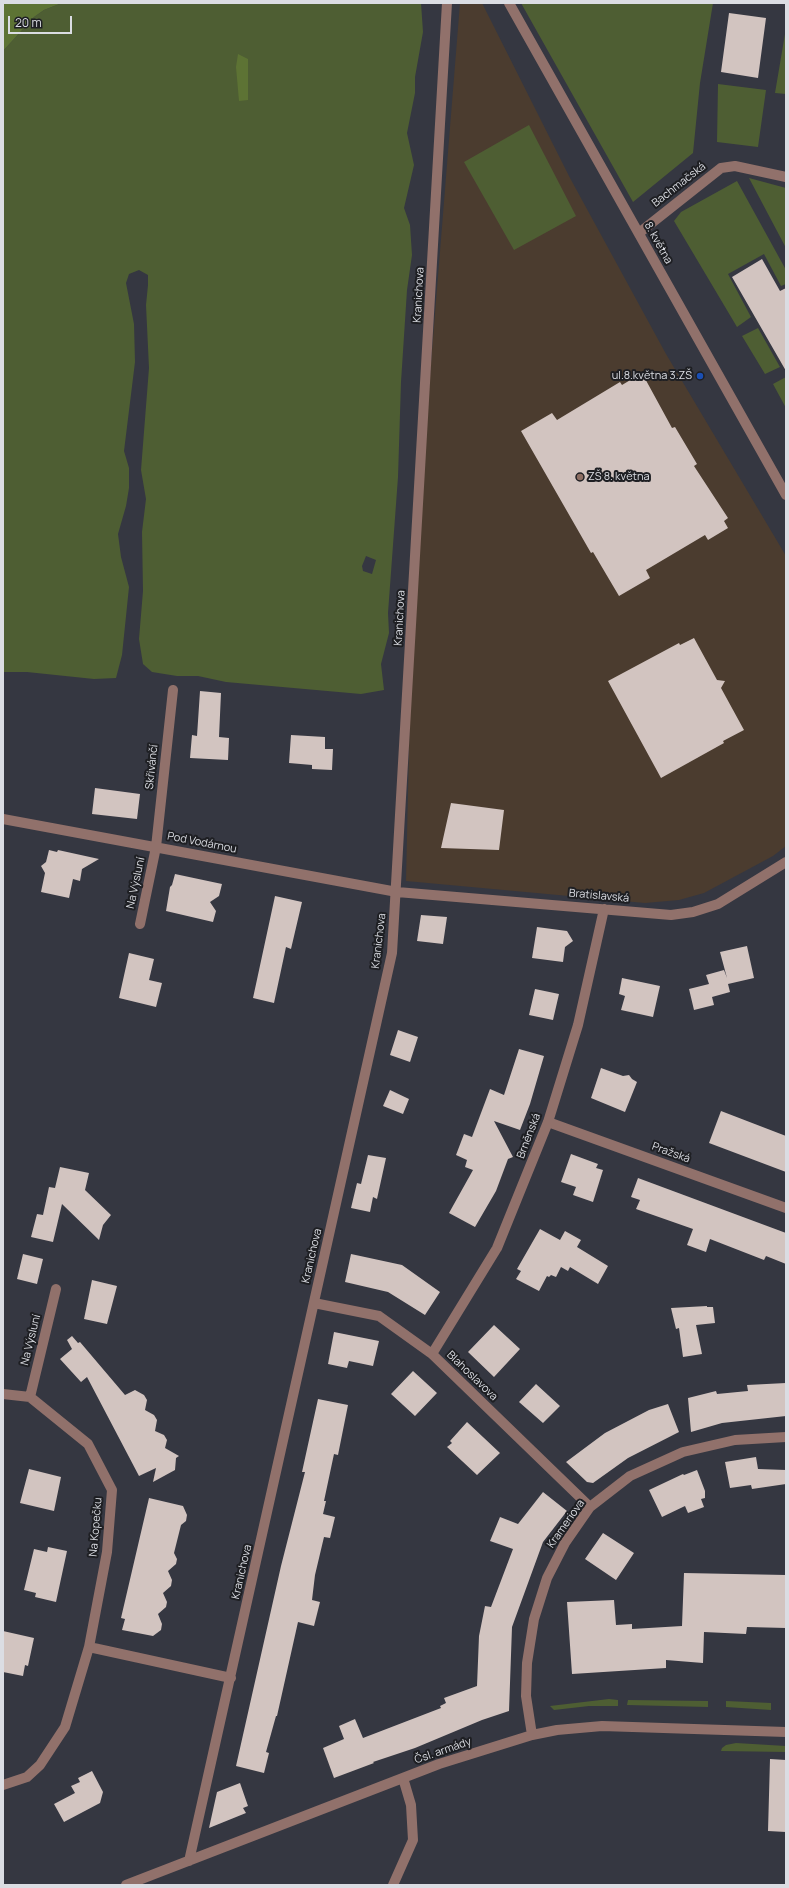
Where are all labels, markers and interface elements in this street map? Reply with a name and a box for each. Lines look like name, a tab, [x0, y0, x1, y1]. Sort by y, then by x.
scale bar	[10, 8, 74, 34]
text: 20 m	[15, 14, 42, 31]
street label: Bachmačská	[650, 160, 708, 210]
street label: 8. května	[641, 220, 675, 266]
street label: Kranichova	[411, 267, 427, 323]
place label: ul.8.května 3.ZŠ	[612, 369, 692, 383]
marker: ul.8.května 3.ZŠ	[695, 371, 705, 381]
place label: ZŠ 8. května	[588, 470, 650, 484]
marker: ZŠ 8. května	[575, 472, 585, 482]
street label: Kranichova	[392, 590, 408, 646]
street label: Skřivánčí	[143, 744, 161, 790]
street label: Pod Vodárnou	[166, 830, 238, 856]
street label: Na Výsluní	[124, 856, 148, 910]
street label: Bratislavská	[568, 887, 630, 905]
street label: Kranichova	[369, 913, 389, 969]
street label: Brněnská	[514, 1112, 544, 1160]
street label: Pražská	[650, 1140, 692, 1166]
street label: Kranichova	[299, 1227, 325, 1285]
street label: Na Výsluní	[18, 1313, 44, 1367]
street label: Blahoslavova	[444, 1348, 500, 1404]
street label: Na Kopečku	[87, 1497, 105, 1557]
street label: Krameriova	[544, 1497, 588, 1551]
street label: Kranichova	[229, 1543, 255, 1601]
street label: Čsl. armády	[413, 1735, 473, 1767]

